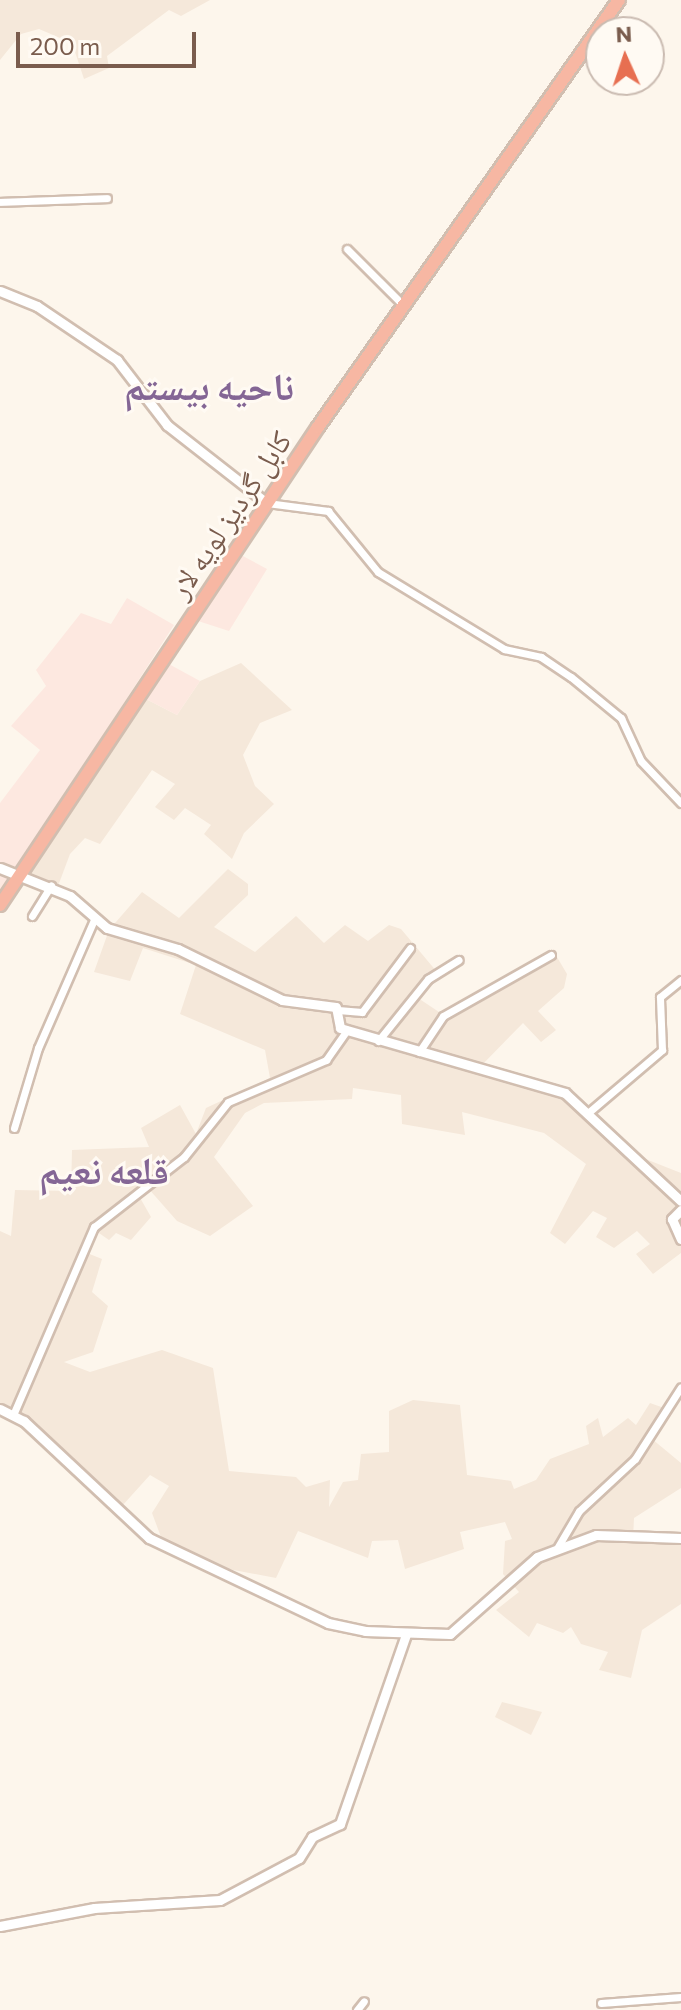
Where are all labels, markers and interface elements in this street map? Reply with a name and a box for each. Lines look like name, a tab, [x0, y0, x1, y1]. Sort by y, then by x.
scale bar	[20, 16, 200, 66]
north arrow	[585, 16, 665, 96]
text: N	[615, 20, 633, 47]
text: 200 m	[30, 31, 100, 60]
district label: ناحیه بیستم	[124, 362, 294, 408]
street label: کابل گردیز لویه لار	[160, 424, 298, 604]
district label: قلعه نعيم	[39, 1146, 169, 1192]

